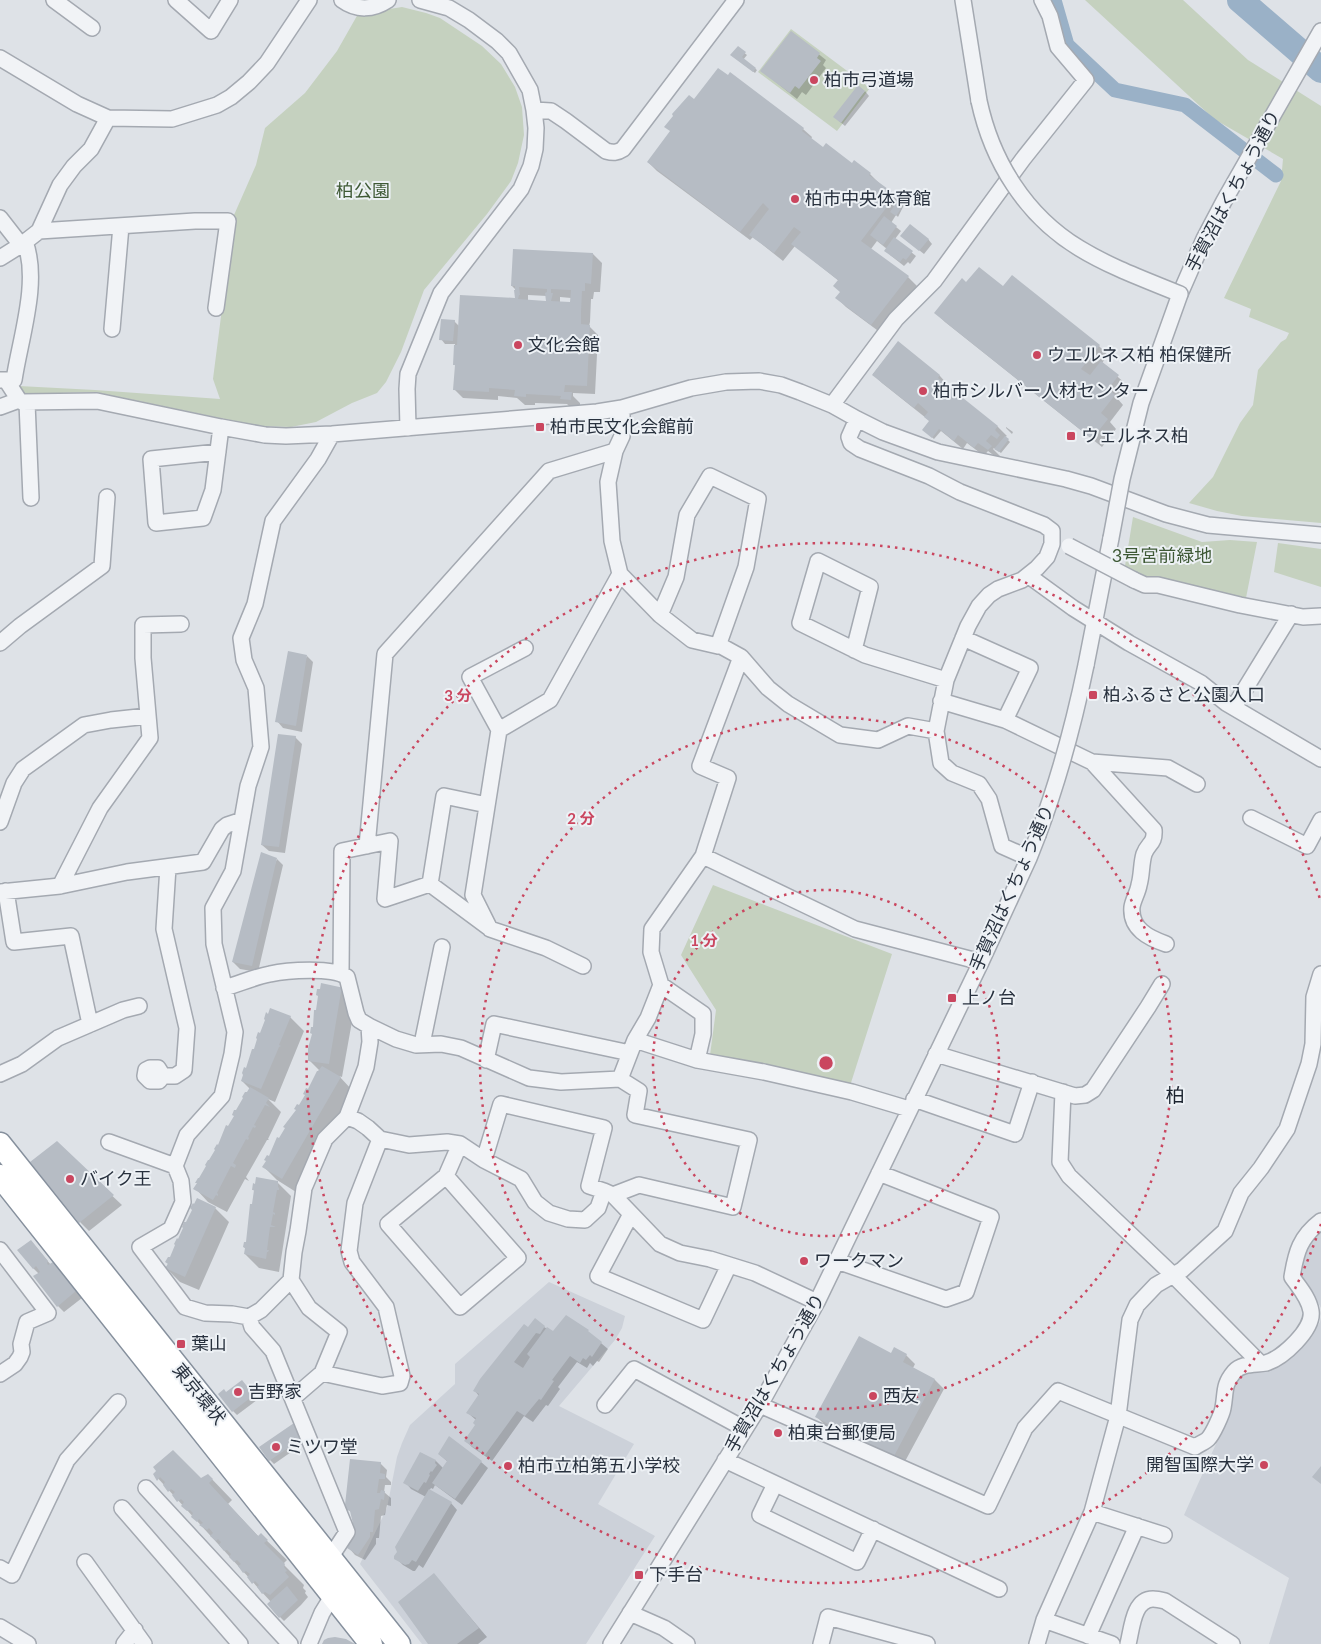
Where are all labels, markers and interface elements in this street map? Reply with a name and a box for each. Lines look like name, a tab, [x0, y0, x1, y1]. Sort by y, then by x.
place label: 柏市弓道場	[824, 68, 914, 90]
marker: 柏市弓道場	[808, 74, 820, 86]
street label: 手賀沼はくちょう通り	[1180, 106, 1284, 275]
park label: 柏公園	[336, 179, 390, 201]
place label: 柏市中央体育館	[805, 187, 931, 209]
marker: 柏市中央体育館	[789, 193, 801, 205]
place label: 文化会館	[528, 333, 600, 355]
marker: 文化会館	[512, 339, 524, 351]
place label: ウエルネス柏 柏保健所	[1047, 343, 1232, 365]
marker: ウエルネス柏 柏保健所	[1031, 349, 1043, 361]
place label: 柏市シルバー人材センター	[933, 379, 1149, 401]
marker: 柏市シルバー人材センター	[917, 385, 929, 397]
place label: 柏市民文化会館前	[550, 415, 694, 437]
marker: 柏市民文化会館前	[534, 421, 546, 433]
place label: ウェルネス柏	[1081, 424, 1189, 446]
marker: ウェルネス柏	[1065, 430, 1077, 442]
park label: 3号宮前緑地	[1112, 544, 1212, 566]
place label: 柏ふるさと公園入口	[1103, 683, 1265, 705]
text: 3 分	[444, 686, 472, 704]
marker: 柏ふるさと公園入口	[1087, 689, 1099, 701]
street label: 手賀沼はくちょう通り	[964, 801, 1058, 974]
text: 2 分	[567, 809, 595, 827]
text: 1 分	[690, 931, 718, 949]
place label: 上ノ台	[962, 986, 1016, 1008]
marker: 上ノ台	[946, 992, 958, 1004]
centre of rings	[817, 1054, 835, 1072]
district label: 柏	[1165, 1083, 1185, 1106]
place label: バイク王	[80, 1167, 152, 1189]
marker: バイク王	[64, 1173, 76, 1185]
place label: ワークマン	[814, 1249, 904, 1271]
marker: ワークマン	[798, 1255, 810, 1267]
street label: 手賀沼はくちょう通り	[720, 1289, 829, 1456]
place label: 葉山	[191, 1332, 227, 1354]
marker: 葉山	[175, 1338, 187, 1350]
street label: 東京環状	[169, 1358, 231, 1428]
place label: 吉野家	[248, 1380, 302, 1402]
place label: 西友	[883, 1384, 919, 1406]
marker: 吉野家	[232, 1386, 244, 1398]
marker: 西友	[867, 1390, 879, 1402]
place label: 柏東台郵便局	[788, 1421, 896, 1443]
marker: 柏東台郵便局	[772, 1427, 784, 1439]
place label: ミツワ堂	[286, 1435, 358, 1457]
marker: ミツワ堂	[270, 1441, 282, 1453]
place label: 開智国際大学	[1146, 1453, 1254, 1475]
place label: 柏市立柏第五小学校	[518, 1454, 680, 1476]
marker: 開智国際大学	[1258, 1459, 1270, 1471]
marker: 柏市立柏第五小学校	[502, 1460, 514, 1472]
place label: 下手台	[649, 1563, 703, 1585]
marker: 下手台	[633, 1569, 645, 1581]

